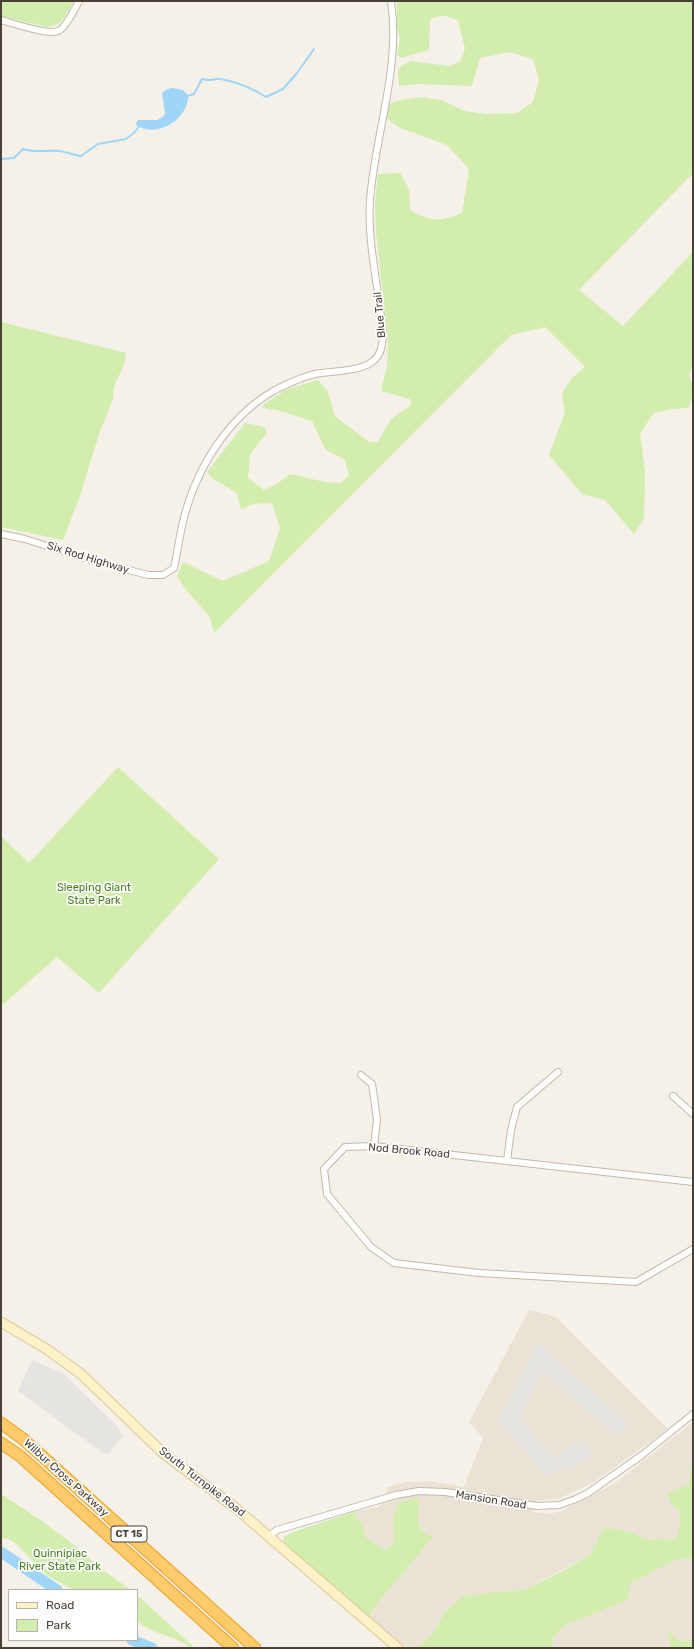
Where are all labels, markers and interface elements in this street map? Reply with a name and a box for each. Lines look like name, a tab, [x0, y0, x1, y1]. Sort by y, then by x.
street label: Blue Trail	[371, 291, 389, 339]
street label: Six Rod Highway	[45, 539, 131, 577]
park label: Sleeping Giant State Park	[57, 881, 131, 907]
street label: Nod Brook Road	[368, 1141, 450, 1161]
street label: Wilbur Cross Parkway	[21, 1437, 111, 1519]
street label: South Turnpike Road	[156, 1444, 248, 1520]
street label: Mansion Road	[455, 1488, 527, 1512]
road number: CT 15	[111, 1526, 147, 1542]
park label: Quinnipiac River State Park	[19, 1547, 101, 1573]
legend	[8, 1589, 138, 1641]
text: Road	[46, 1598, 74, 1612]
text: Park	[46, 1618, 71, 1632]

